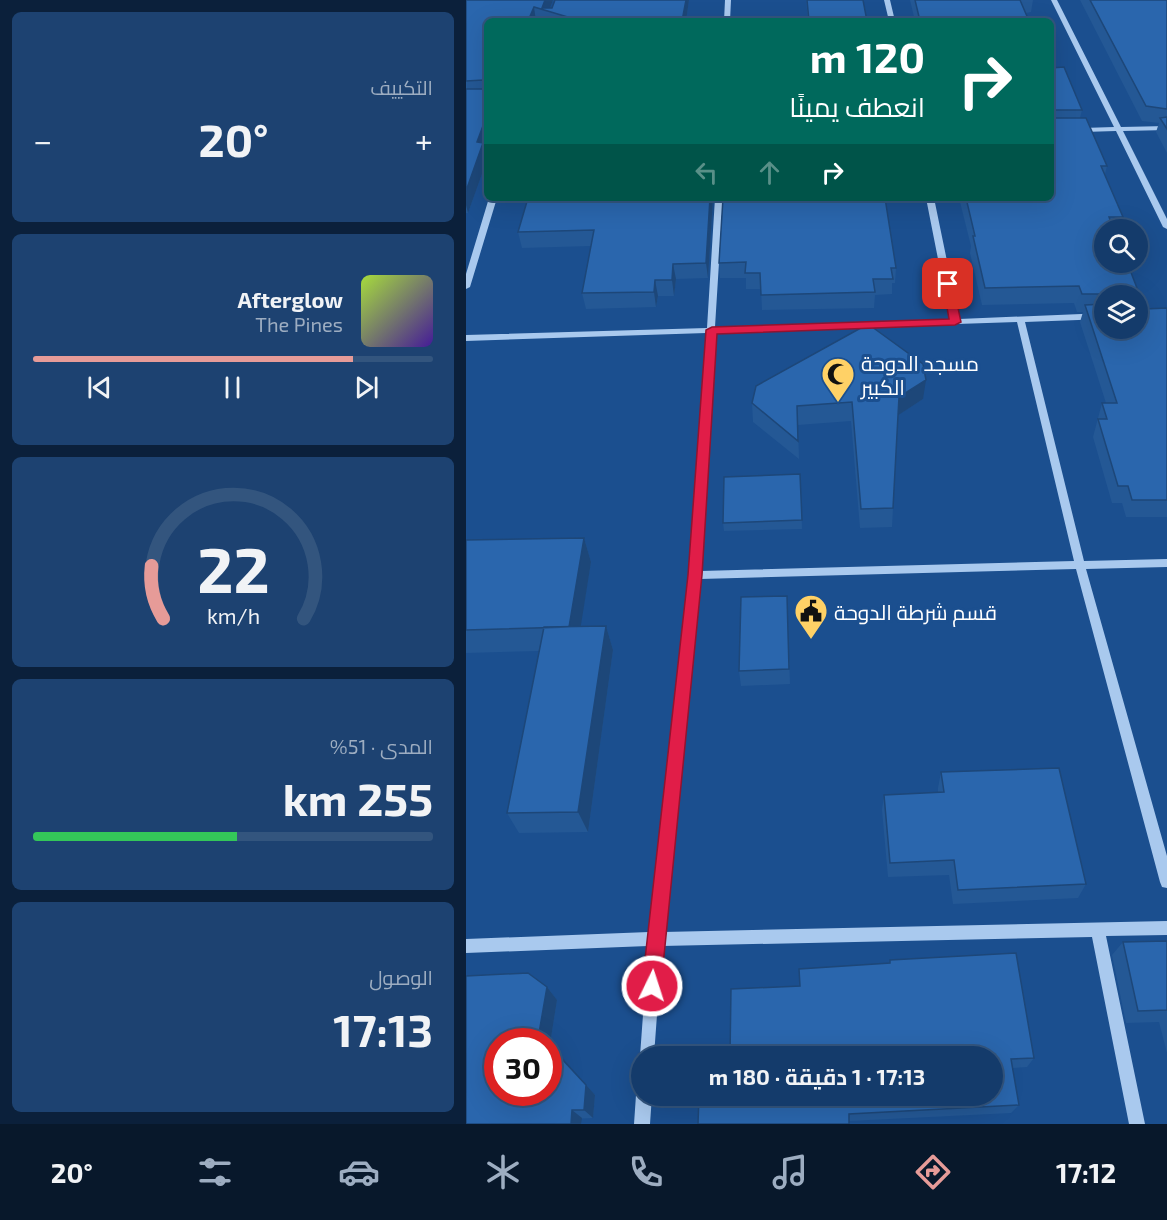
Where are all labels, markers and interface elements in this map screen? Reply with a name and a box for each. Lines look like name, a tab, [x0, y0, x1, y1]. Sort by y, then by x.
text: 120 m	[810, 31, 925, 81]
icon: right	[946, 42, 1024, 120]
text: التكييف	[370, 75, 433, 99]
text: انعطف يمينًا	[789, 90, 925, 122]
text: 20°	[199, 112, 269, 166]
text: −	[33, 120, 52, 160]
text: +	[415, 120, 433, 160]
icon: left	[690, 156, 723, 189]
icon: ahead	[753, 156, 786, 189]
icon: right	[816, 156, 849, 189]
map controls	[1094, 219, 1148, 339]
button: search	[1094, 219, 1148, 273]
pin	[922, 258, 973, 309]
icon: arrive	[931, 267, 964, 300]
button: layers	[1094, 285, 1148, 339]
text: Afterglow	[238, 286, 343, 312]
text: The Pines	[255, 312, 343, 336]
place label: مسجد الدوحة الكبير	[860, 350, 979, 400]
mosque icon: مسجد الدوحة الكبير	[820, 356, 856, 403]
icon: previous	[83, 371, 116, 404]
icon: pause	[216, 371, 249, 404]
icon: next	[350, 371, 383, 404]
text: 22	[197, 531, 269, 606]
public building icon: قسم شرطة الدوحة	[793, 593, 829, 640]
place label: قسم شرطة الدوحة	[834, 599, 997, 627]
text: km/h	[206, 603, 260, 628]
text: المدى · 51%	[330, 734, 433, 758]
text: 255 km	[283, 771, 433, 825]
position arrow	[620, 954, 684, 1018]
text: الوصول	[369, 965, 433, 989]
text: 17:13	[333, 1002, 433, 1056]
speed limit sign: 30	[484, 1028, 562, 1106]
text: 17:13 · 1 دقيقة · 180 m	[709, 1063, 925, 1089]
icon: filters	[194, 1151, 236, 1193]
icon: car	[338, 1151, 380, 1193]
icon: climate	[482, 1151, 524, 1193]
icon: phone	[625, 1151, 667, 1193]
icon: music	[769, 1151, 811, 1193]
icon: directions	[912, 1151, 954, 1193]
text: 20°	[51, 1156, 93, 1188]
text: 17:12	[1056, 1156, 1116, 1188]

